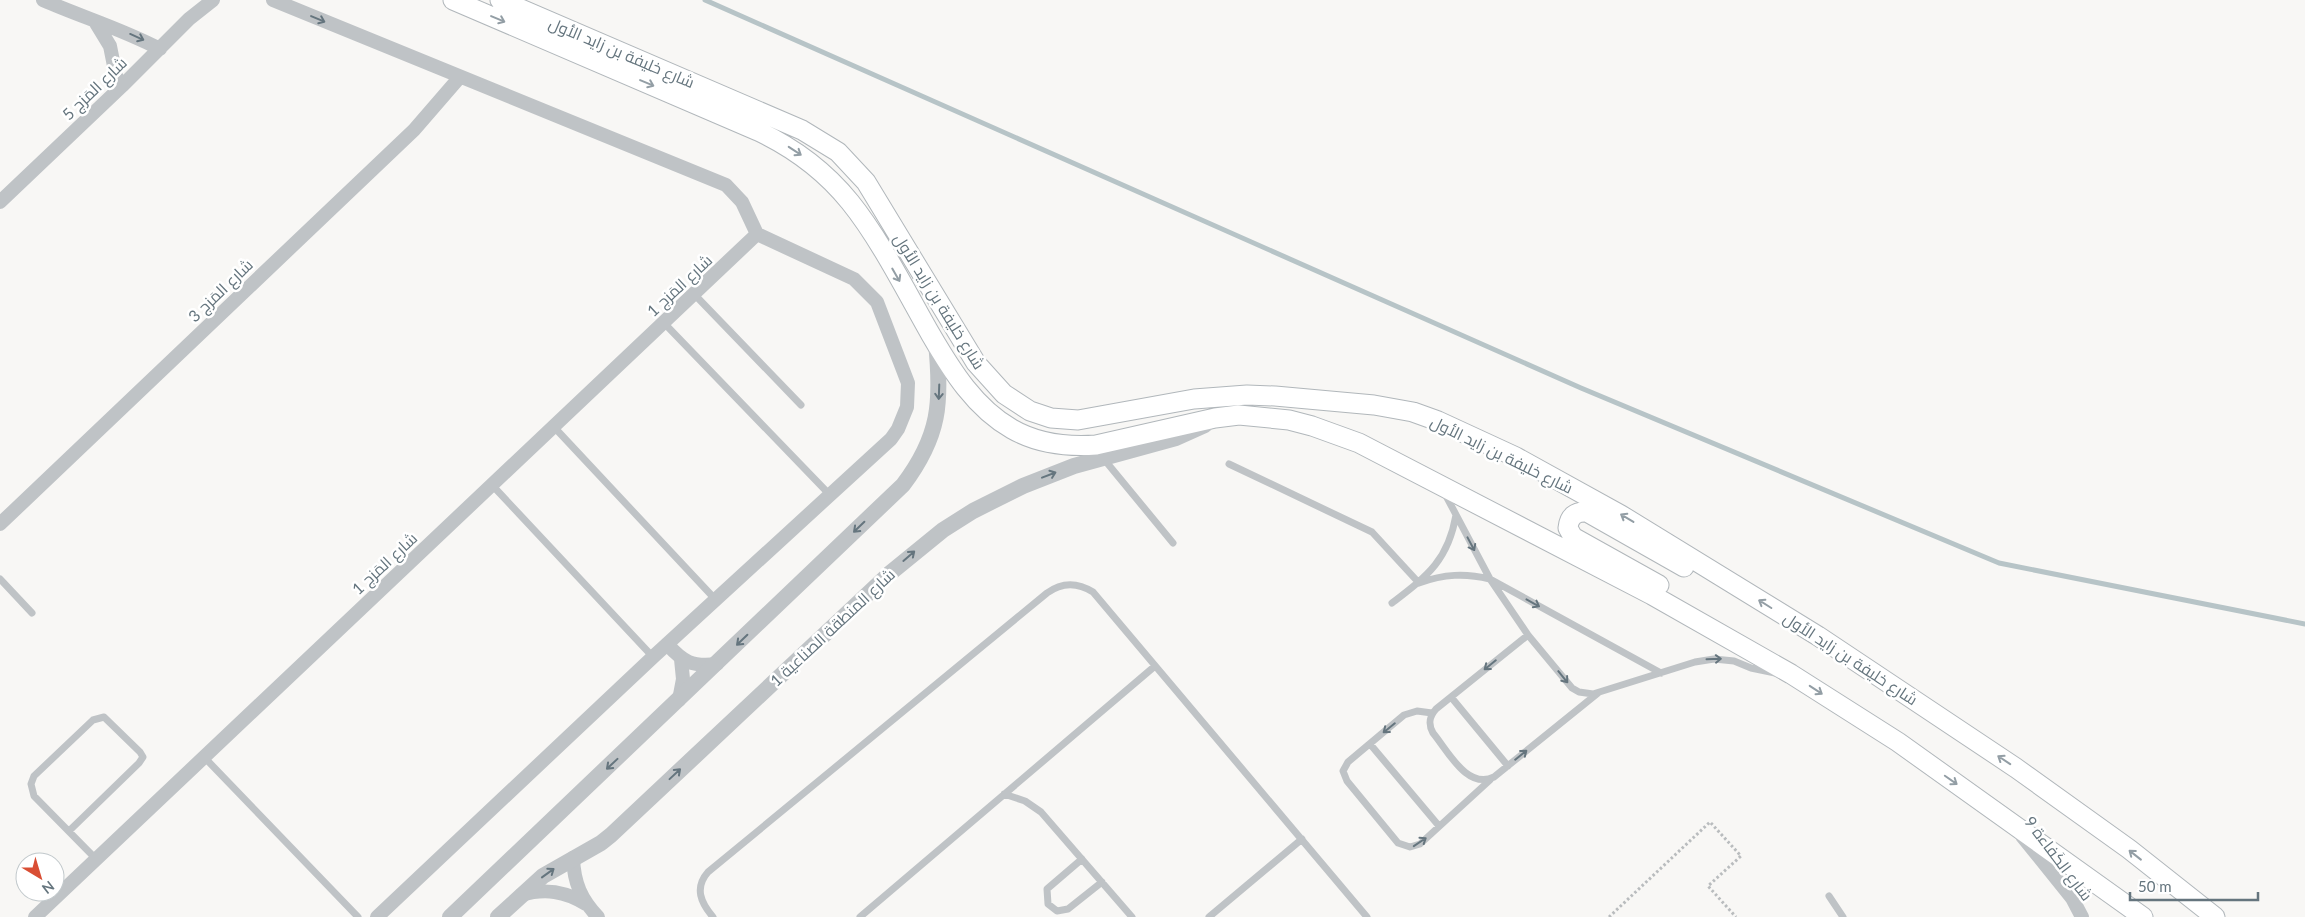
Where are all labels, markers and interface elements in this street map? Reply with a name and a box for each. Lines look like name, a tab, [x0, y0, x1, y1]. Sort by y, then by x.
street label: شارع خليفة بن زايد الأول	[545, 13, 698, 94]
one-way arrow	[310, 14, 325, 24]
one-way arrow	[490, 15, 505, 25]
one-way arrow	[129, 33, 144, 43]
street label: شارع المَزج 5	[58, 53, 132, 125]
one-way arrow	[639, 79, 654, 89]
one-way arrow	[787, 146, 801, 156]
street label: شارع خليفة بن زايد الأول	[888, 230, 989, 374]
street label: شارع المَزج 1	[643, 250, 718, 322]
street label: شارع المَزج 3	[184, 255, 258, 327]
one-way arrow	[892, 268, 902, 282]
one-way arrow	[934, 384, 944, 400]
street label: شارع خليفة بن زايد الأول	[1426, 411, 1576, 499]
one-way arrow	[1042, 470, 1057, 479]
one-way arrow	[1621, 513, 1635, 523]
one-way arrow	[853, 521, 866, 533]
street label: شارع المَزج 1	[348, 528, 423, 600]
one-way arrow	[1466, 536, 1476, 551]
one-way arrow	[903, 550, 916, 562]
street label: شارع المنطقة الصناعية 1	[766, 564, 900, 692]
one-way arrow	[1759, 598, 1773, 608]
one-way arrow	[1525, 599, 1540, 608]
street label: شارع خليفة بن زايد الأول	[1779, 608, 1922, 711]
one-way arrow	[736, 634, 749, 646]
one-way arrow	[1705, 655, 1721, 664]
one-way arrow	[1484, 660, 1497, 671]
one-way arrow	[1557, 670, 1568, 683]
one-way arrow	[1808, 685, 1822, 695]
one-way arrow	[1383, 722, 1396, 733]
one-way arrow	[1515, 749, 1528, 760]
one-way arrow	[1997, 755, 2011, 765]
one-way arrow	[606, 758, 618, 770]
one-way arrow	[669, 768, 682, 780]
one-way arrow	[1944, 774, 1957, 785]
street label: شارع الكَفاءة 9	[2019, 812, 2097, 906]
one-way arrow	[1413, 836, 1427, 847]
one-way arrow	[2129, 849, 2142, 860]
north arrow	[15, 852, 65, 902]
one-way arrow	[541, 868, 555, 878]
scale bar	[2130, 870, 2258, 902]
text: 50 m	[2138, 877, 2172, 895]
text: N	[39, 878, 58, 898]

